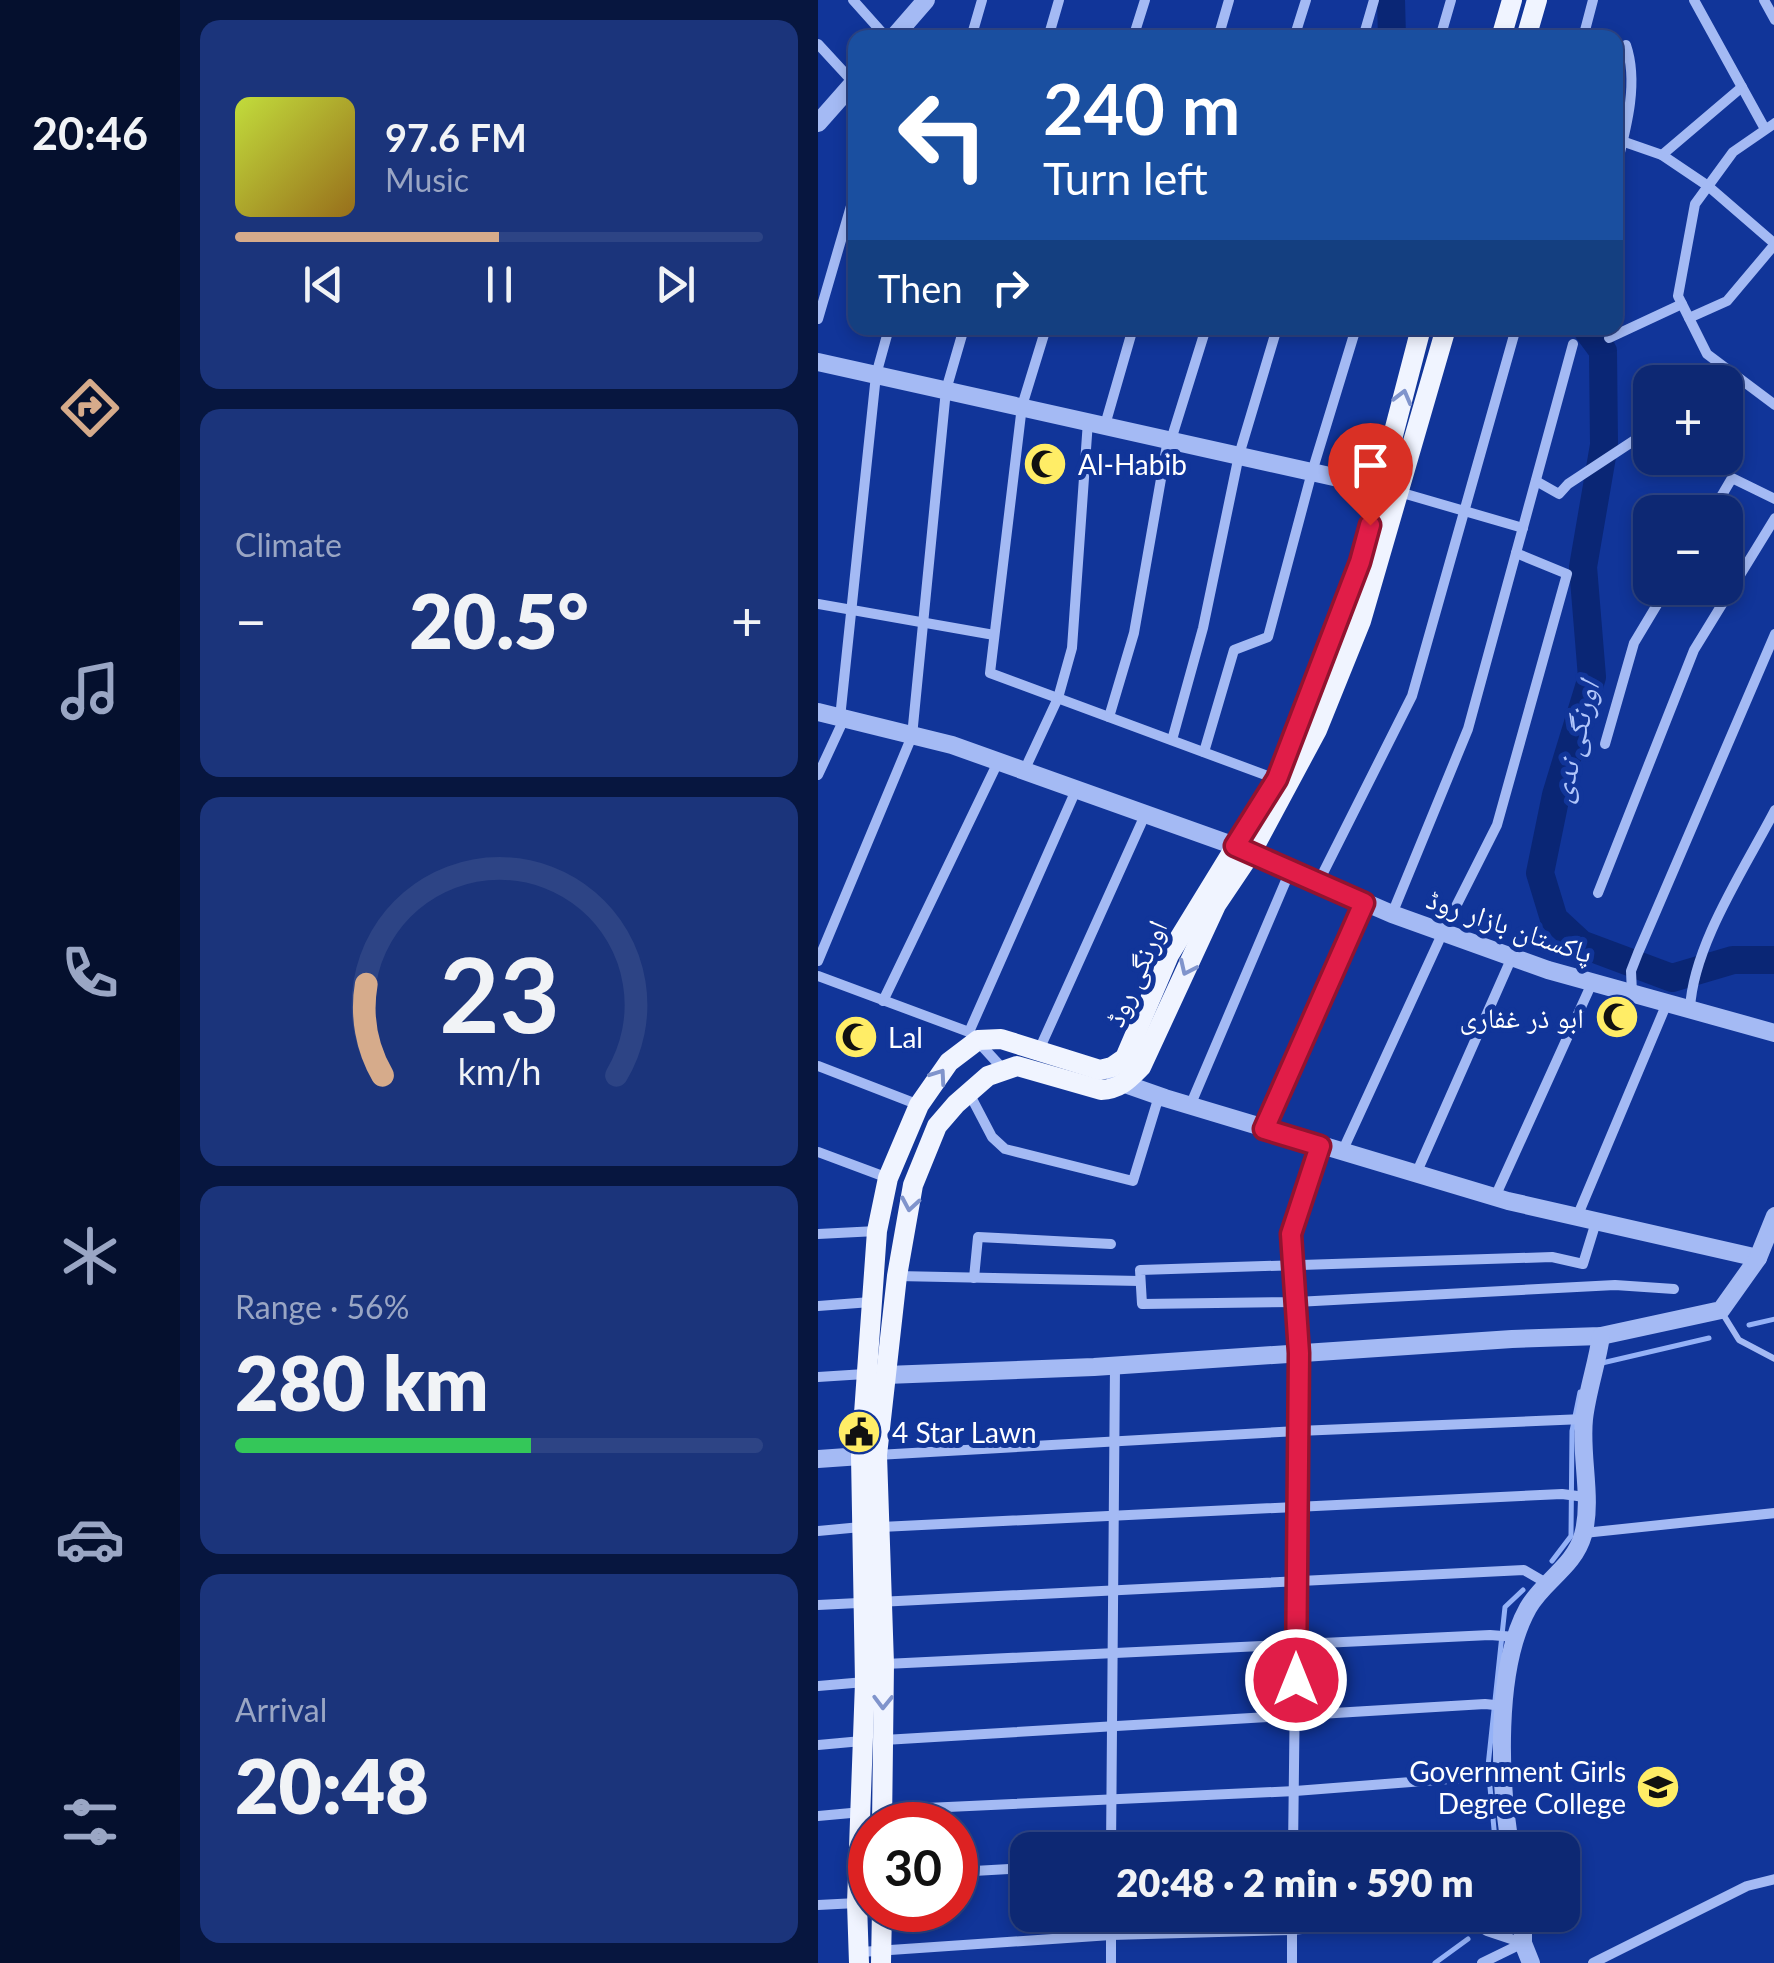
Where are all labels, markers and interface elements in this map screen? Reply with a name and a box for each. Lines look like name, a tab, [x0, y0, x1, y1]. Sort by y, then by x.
text: 240 m	[1043, 66, 1240, 150]
icon: left	[878, 70, 1008, 200]
text: 20:46	[32, 106, 148, 160]
text: 97.6 FM	[385, 114, 527, 160]
text: Turn left	[1043, 151, 1208, 205]
text: Music	[385, 160, 469, 199]
icon: previous	[296, 257, 351, 312]
icon: pause	[472, 257, 527, 312]
icon: next	[648, 257, 703, 312]
icon: right	[983, 260, 1038, 315]
text: Then	[878, 265, 963, 311]
map controls	[1633, 365, 1743, 605]
button: +	[1633, 365, 1743, 475]
icon: directions	[55, 373, 125, 443]
one-way arrow	[1391, 389, 1412, 406]
pin	[1328, 423, 1413, 526]
icon: arrive	[1343, 438, 1398, 493]
mosque icon: Al-Habib	[1022, 441, 1068, 487]
place label: Al-Habib	[1078, 447, 1187, 481]
button: −	[1633, 495, 1743, 605]
text: Climate	[235, 525, 342, 564]
text: 20.5°	[409, 575, 589, 665]
text: −	[235, 587, 267, 653]
text: +	[731, 587, 763, 653]
icon: music	[55, 656, 125, 726]
water label: اورنگی ندی	[1541, 674, 1608, 806]
street label: پاکستان بازار روڈ	[1422, 881, 1597, 970]
street label: اورنگی روڈ	[1096, 914, 1175, 1032]
text: 23	[439, 930, 559, 1055]
icon: phone	[55, 938, 125, 1008]
one-way arrow	[1179, 958, 1199, 976]
mosque icon: ابو ذر غفاری	[1594, 994, 1640, 1040]
place label: ابو ذر غفاری	[1460, 1000, 1584, 1035]
mosque icon: Lal	[833, 1014, 879, 1060]
place label: Lal	[888, 1020, 923, 1054]
text: km/h	[457, 1050, 541, 1093]
one-way arrow	[927, 1068, 946, 1087]
one-way arrow	[900, 1196, 921, 1212]
icon: climate	[55, 1221, 125, 1291]
text: Range · 56%	[235, 1287, 409, 1326]
text: 280 km	[235, 1337, 489, 1427]
public building icon: 4 Star Lawn	[836, 1409, 882, 1455]
place label: 4 Star Lawn	[892, 1415, 1037, 1449]
icon: car	[55, 1504, 125, 1574]
position arrow	[1244, 1628, 1348, 1732]
text: Arrival	[235, 1690, 327, 1729]
one-way arrow	[872, 1694, 894, 1710]
text: 20:48	[235, 1740, 429, 1830]
place label: Government Girls Degree College	[1409, 1754, 1626, 1820]
school or university icon: Government Girls Degree College	[1635, 1764, 1681, 1810]
icon: filters	[55, 1787, 125, 1857]
speed limit sign: 30	[848, 1802, 978, 1932]
text: 20:48 · 2 min · 590 m	[1116, 1859, 1474, 1905]

